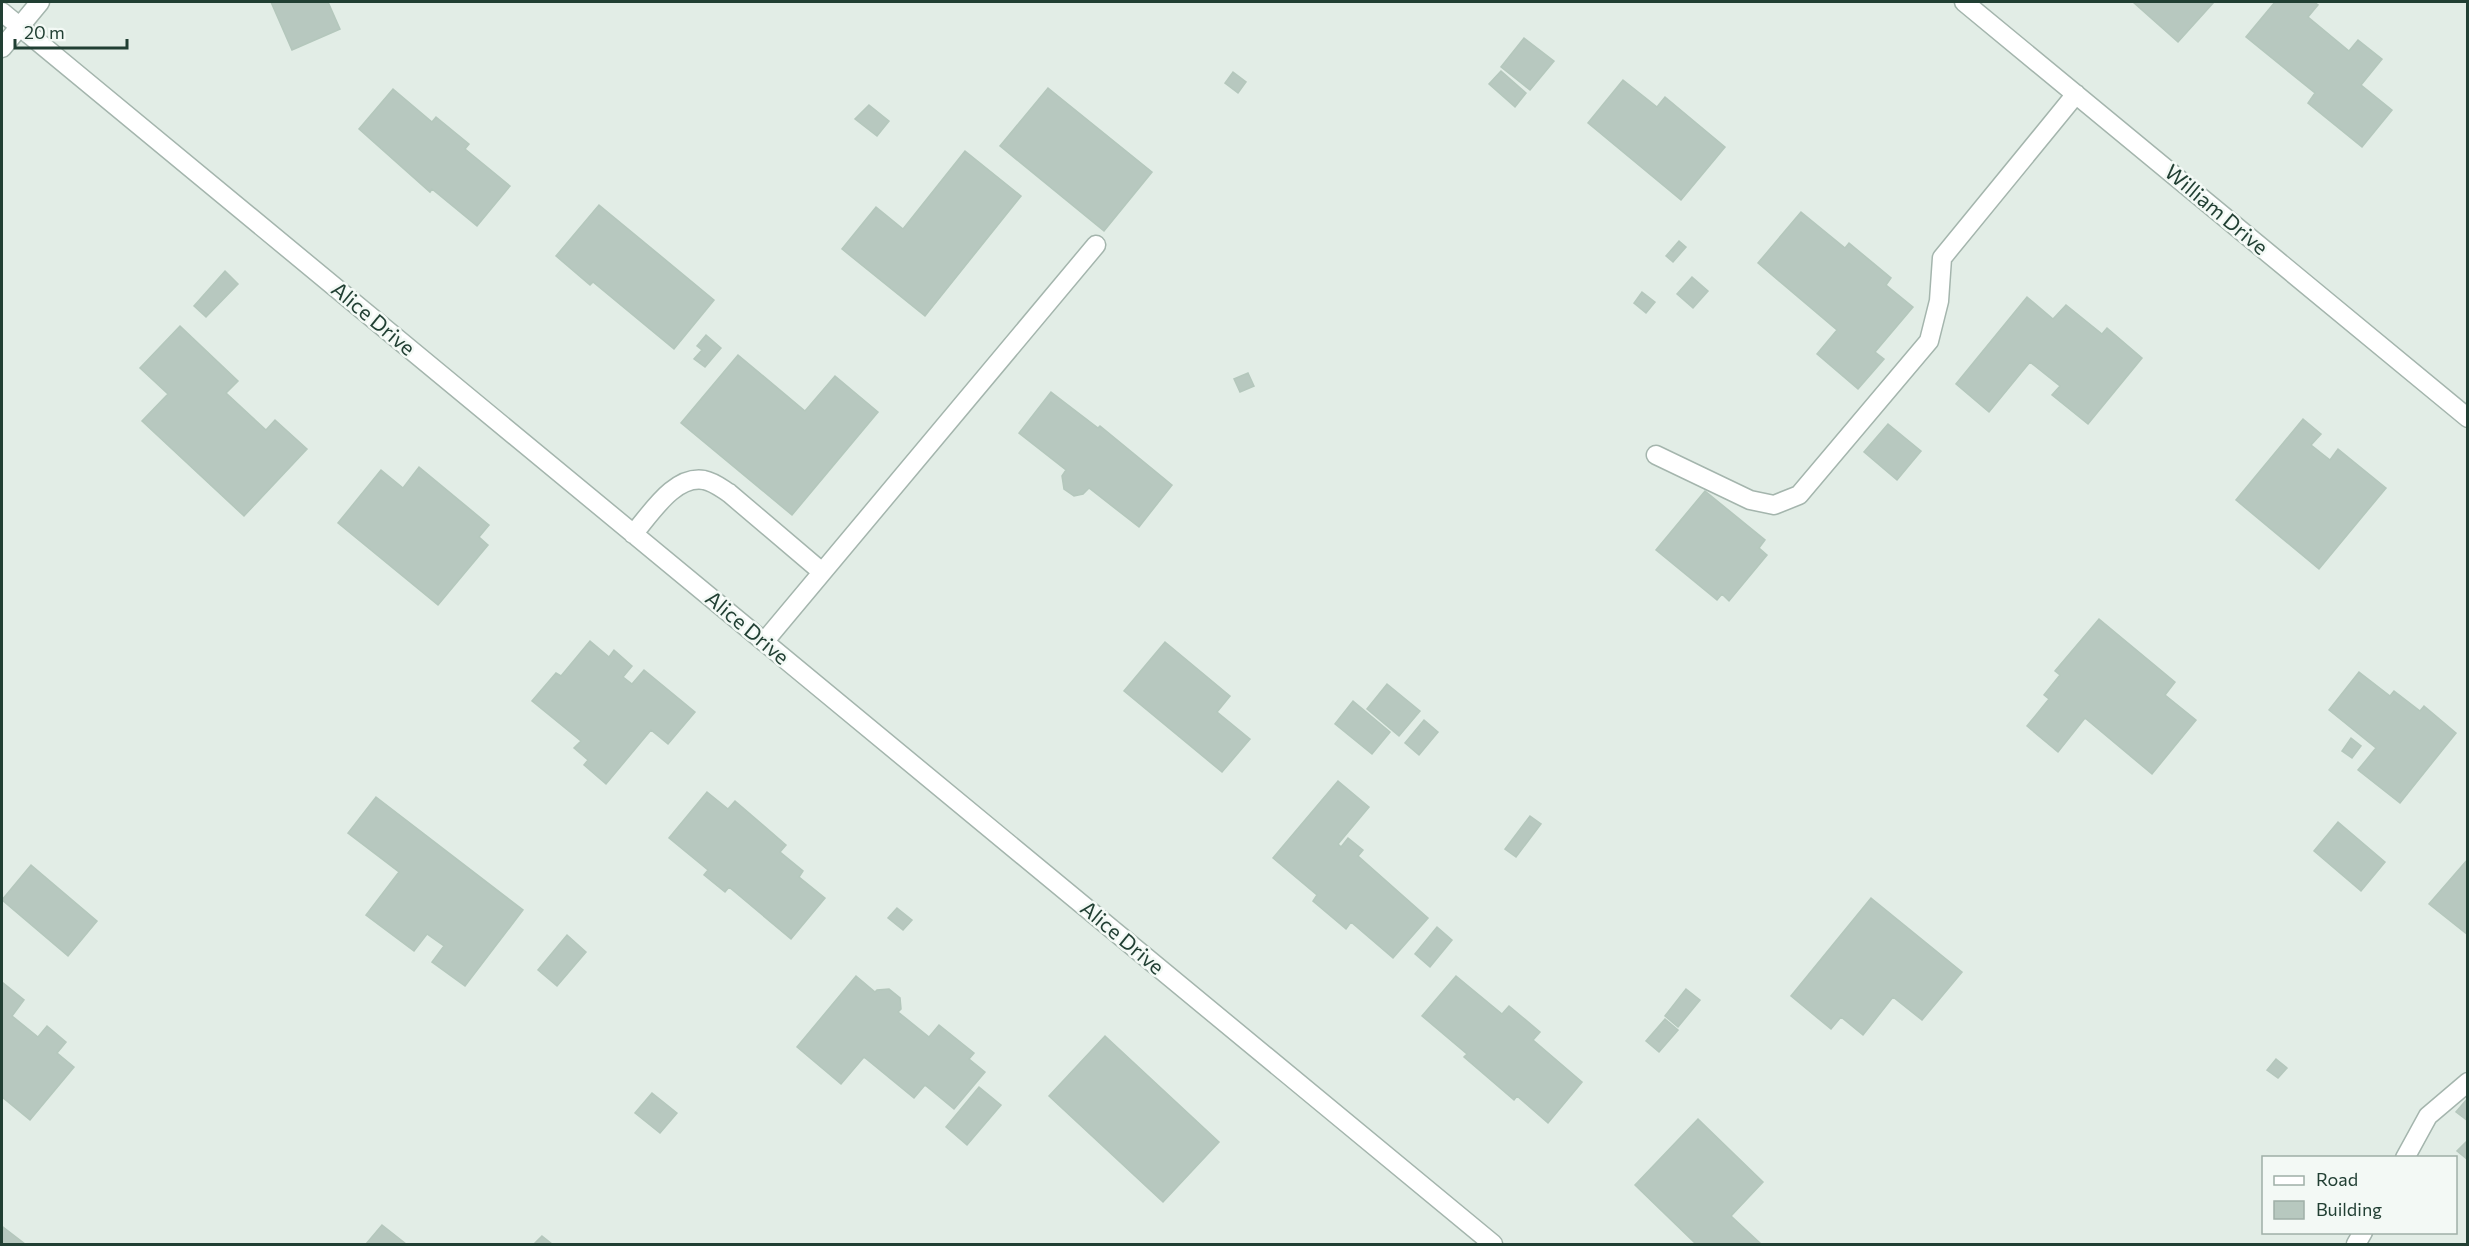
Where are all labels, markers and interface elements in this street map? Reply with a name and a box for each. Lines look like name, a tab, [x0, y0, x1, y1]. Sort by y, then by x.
scale bar	[15, 12, 128, 50]
text: 20 m	[24, 21, 65, 43]
street label: William Drive	[2160, 158, 2274, 259]
street label: Alice Drive	[327, 276, 421, 360]
street label: Alice Drive	[701, 585, 795, 669]
street label: Alice Drive	[1076, 895, 1170, 979]
legend	[2262, 1156, 2457, 1234]
text: Road	[2316, 1168, 2358, 1190]
text: Building	[2316, 1198, 2382, 1220]

